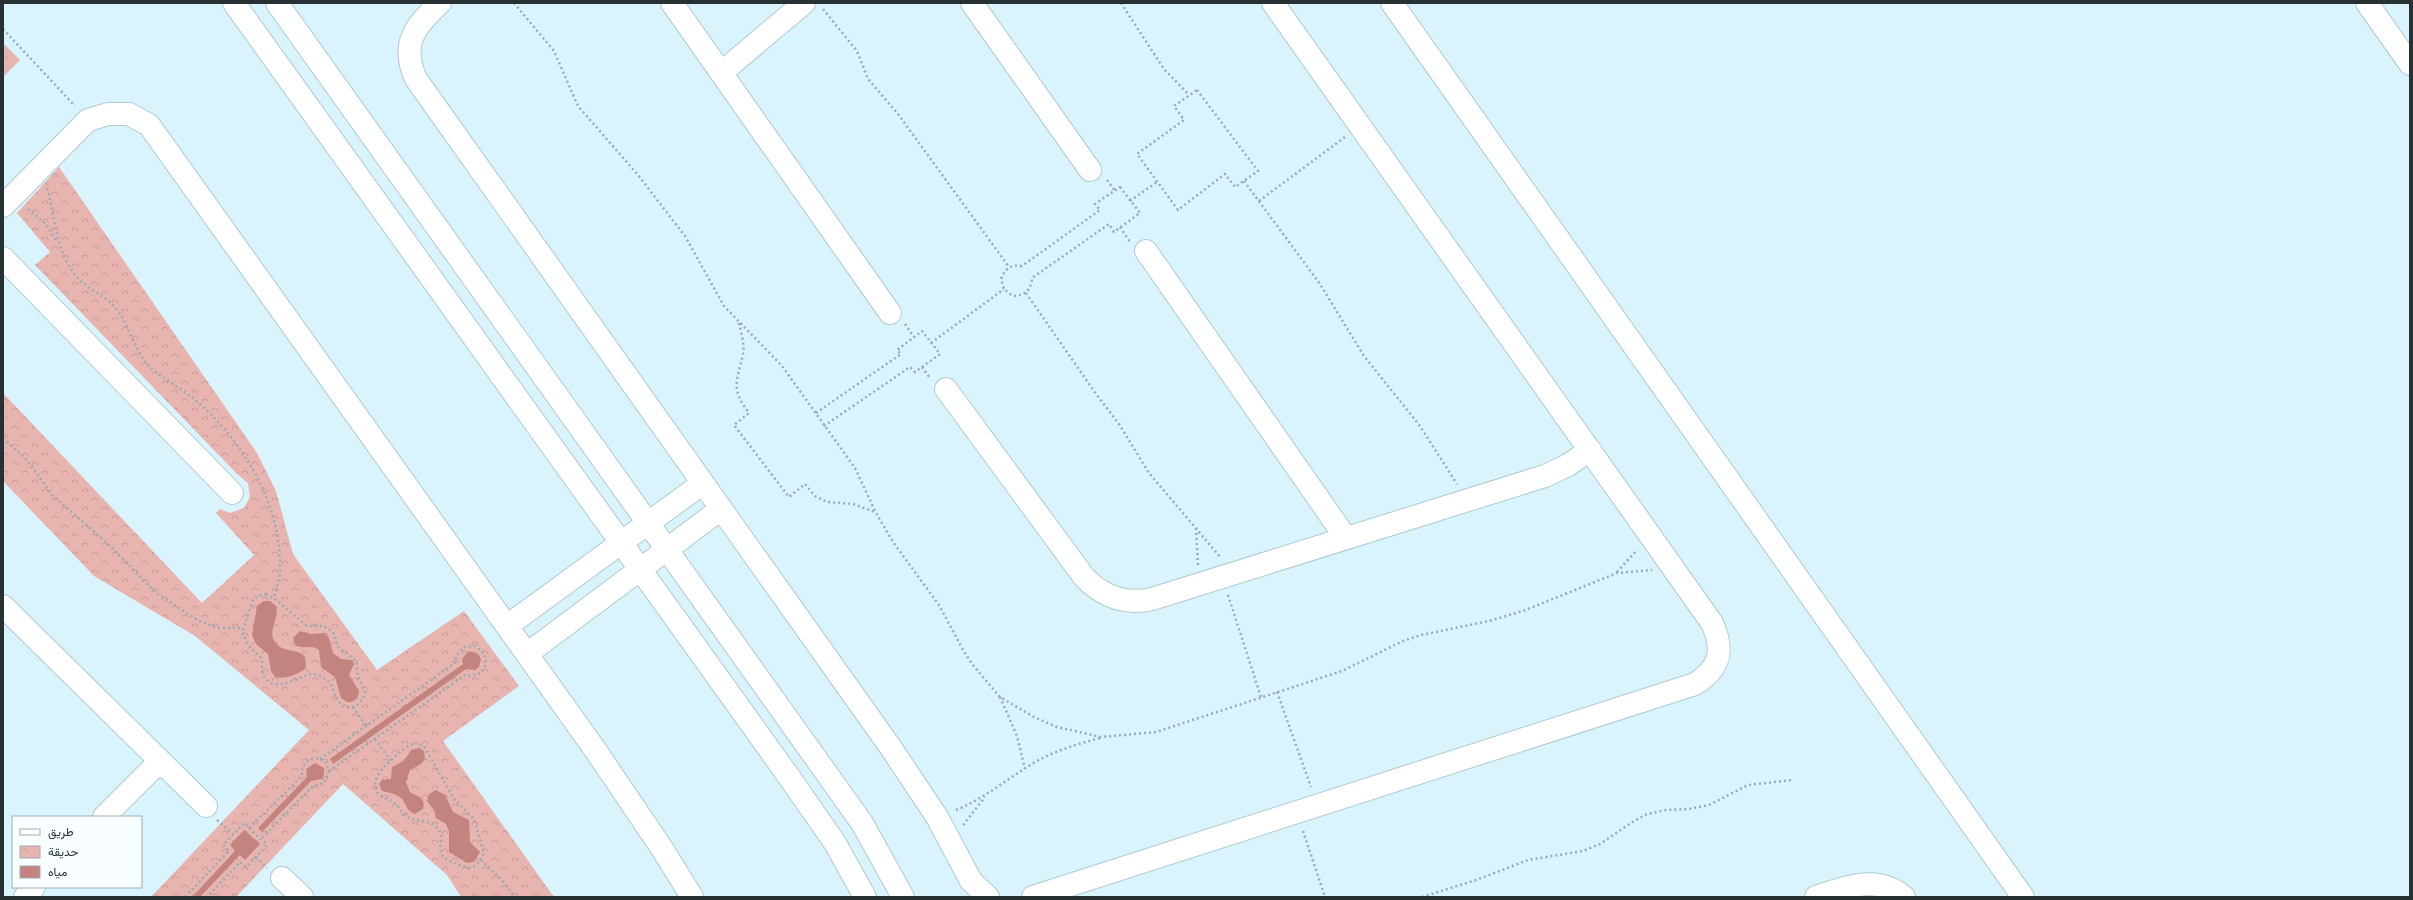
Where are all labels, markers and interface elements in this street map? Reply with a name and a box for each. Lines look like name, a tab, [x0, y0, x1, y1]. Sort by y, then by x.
legend	[12, 816, 142, 888]
text: طريق	[48, 824, 74, 840]
text: حديقة	[48, 844, 78, 860]
text: مياه	[48, 864, 67, 880]

